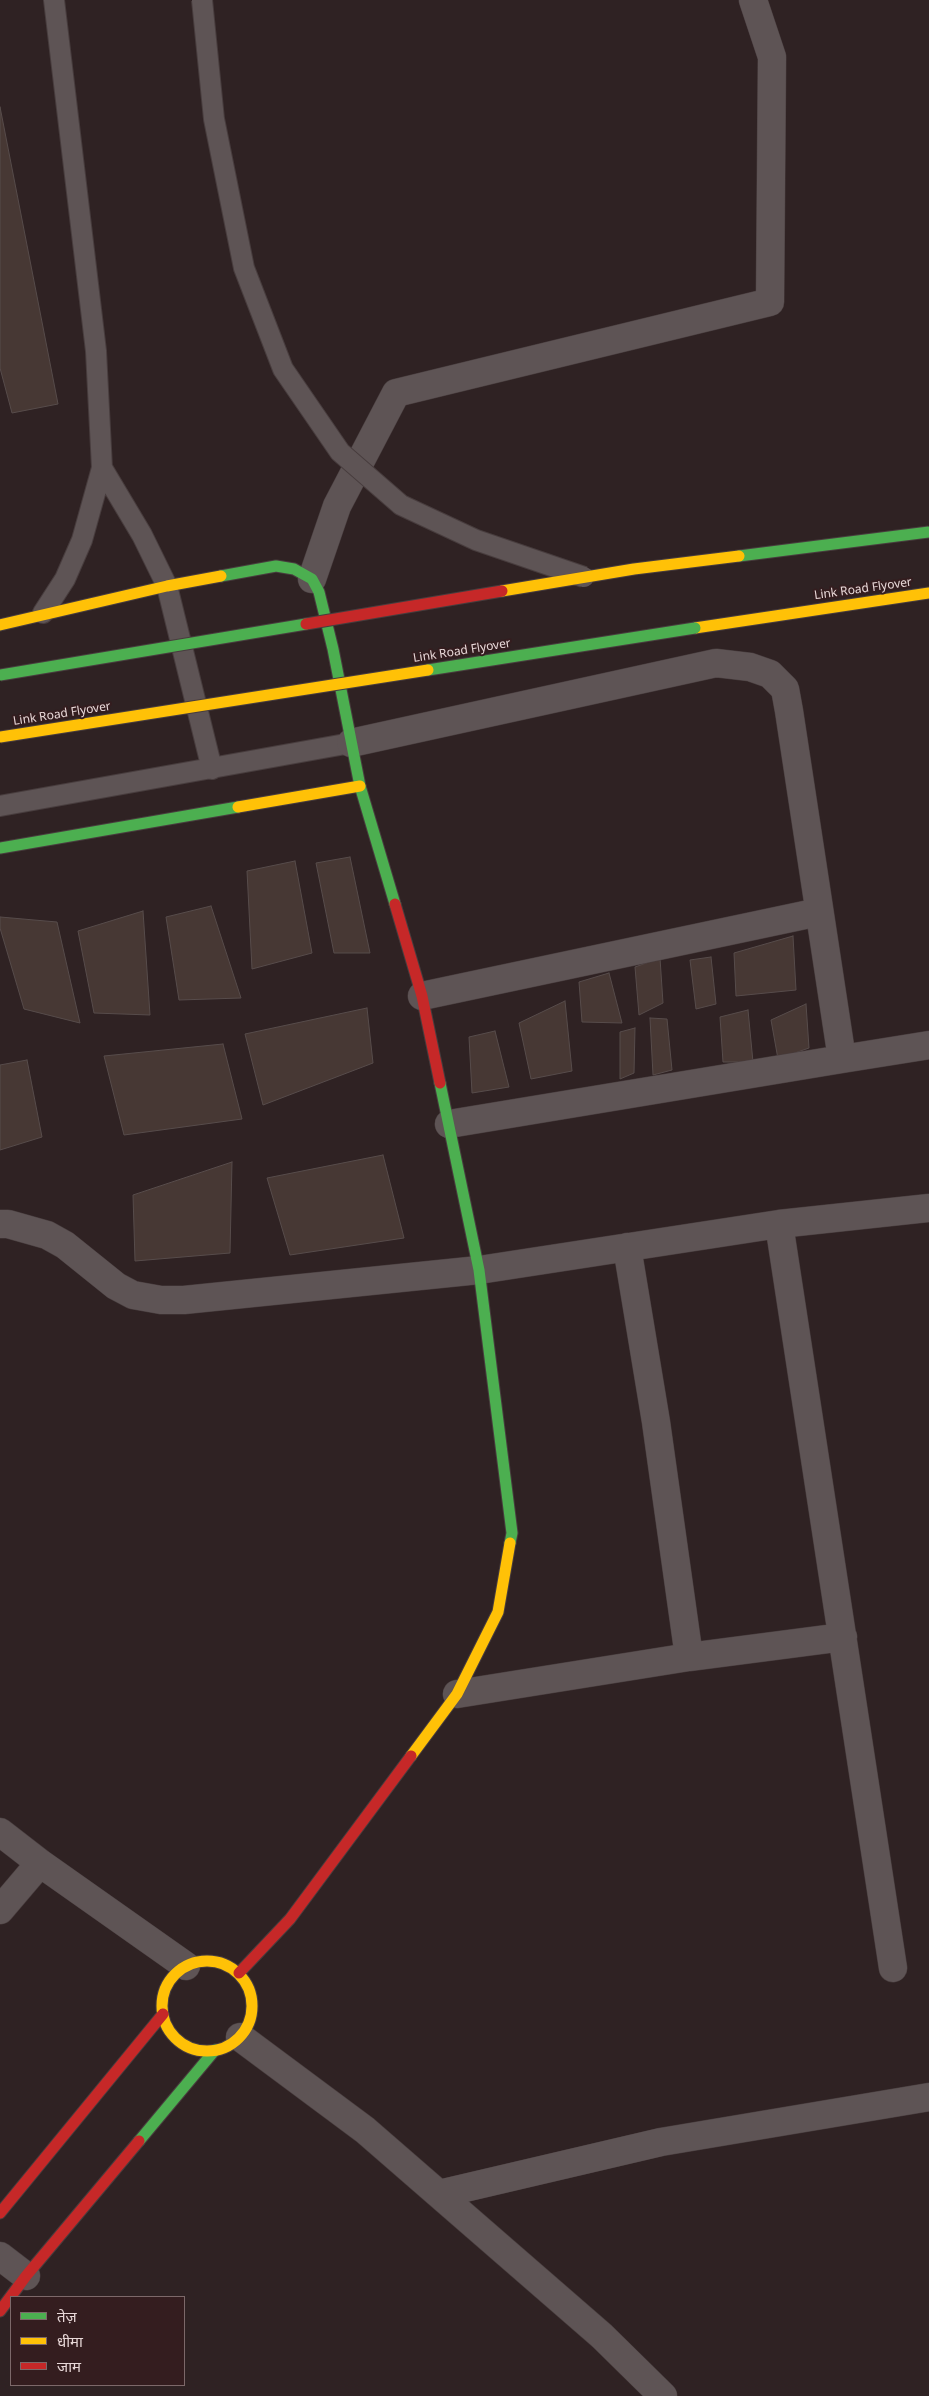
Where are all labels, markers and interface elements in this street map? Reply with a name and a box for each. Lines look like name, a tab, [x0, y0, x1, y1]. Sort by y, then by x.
street label: Link Road Flyover	[813, 575, 913, 603]
street label: Link Road Flyover	[412, 636, 512, 666]
street label: Link Road Flyover	[12, 699, 112, 729]
legend	[10, 2296, 185, 2386]
text: तेज़	[57, 2306, 77, 2326]
text: धीमा	[57, 2331, 83, 2351]
text: जाम	[57, 2356, 81, 2376]

